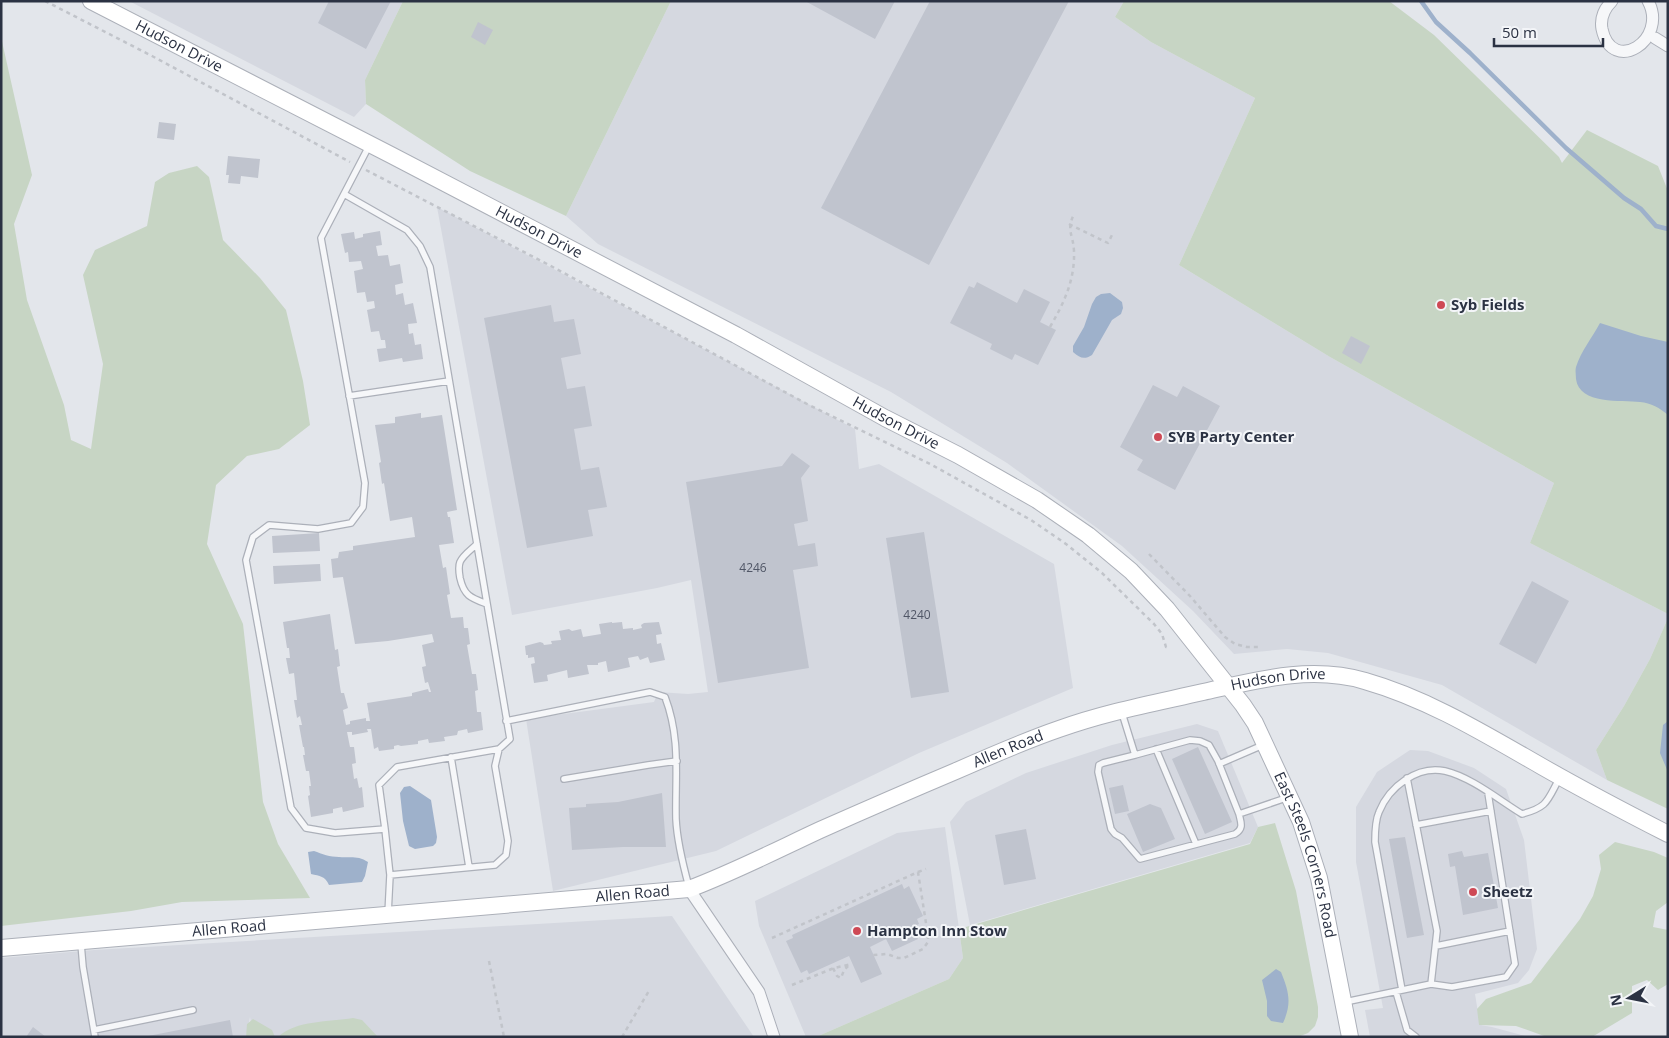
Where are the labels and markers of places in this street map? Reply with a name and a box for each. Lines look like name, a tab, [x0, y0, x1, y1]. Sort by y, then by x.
place label: Syb Fields	[1451, 294, 1524, 314]
marker: Syb Fields	[1435, 299, 1447, 311]
place label: SYB Party Center	[1168, 426, 1294, 446]
marker: SYB Party Center	[1152, 431, 1164, 443]
place label: Sheetz	[1483, 881, 1533, 901]
marker: Sheetz	[1467, 886, 1479, 898]
place label: Hampton Inn Stow	[867, 920, 1007, 940]
marker: Hampton Inn Stow	[851, 925, 863, 937]

